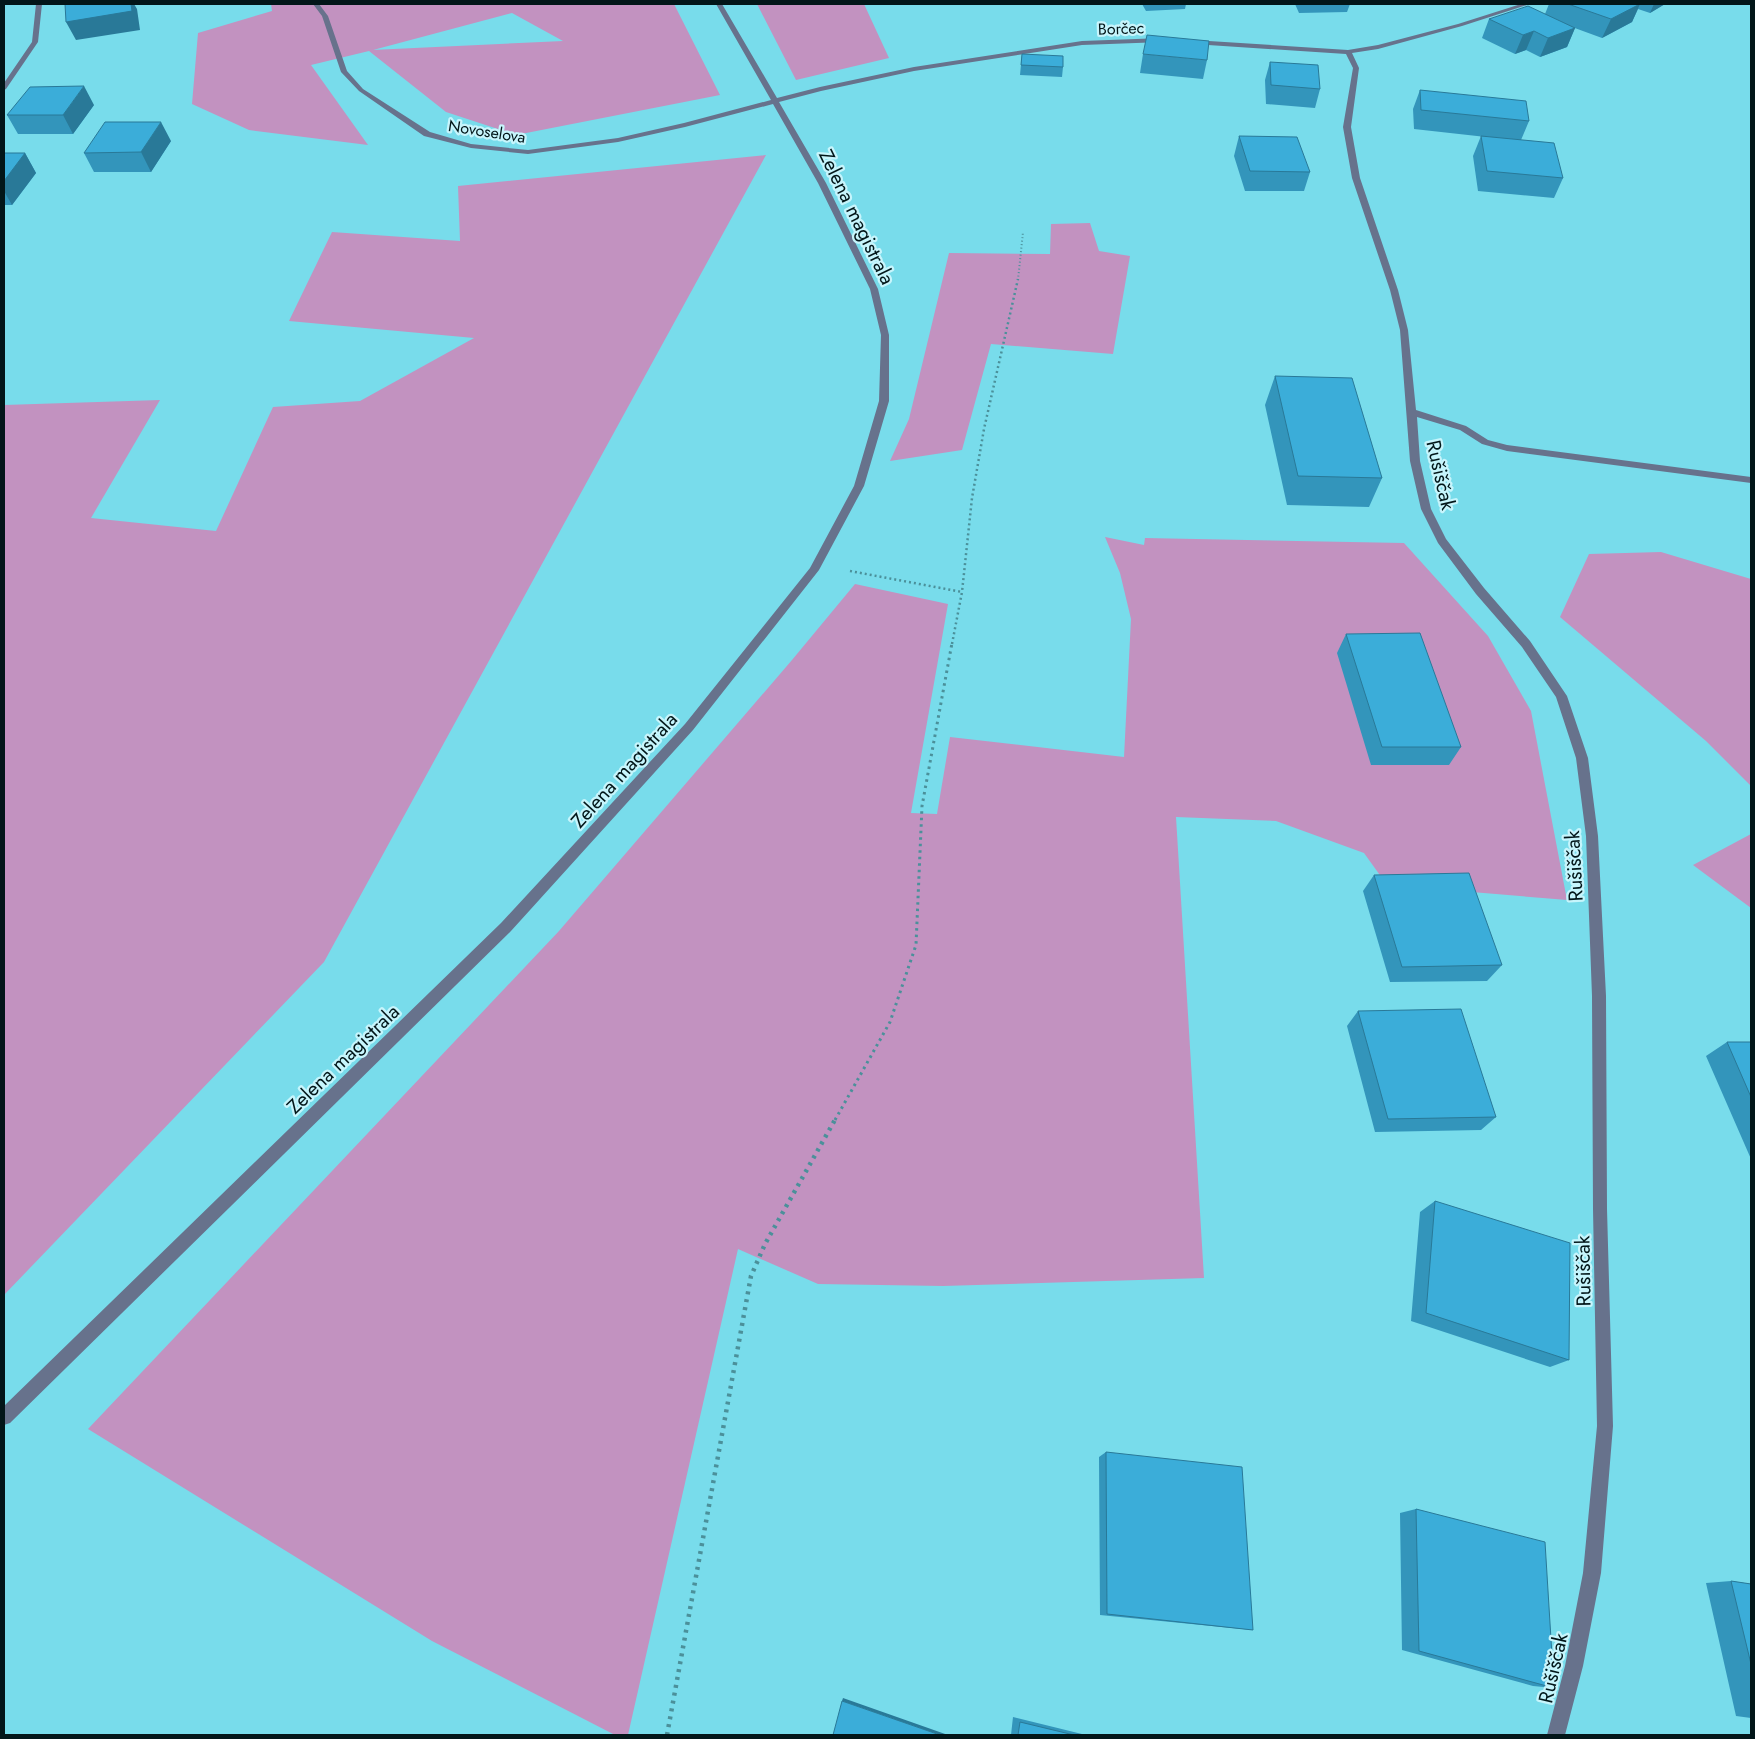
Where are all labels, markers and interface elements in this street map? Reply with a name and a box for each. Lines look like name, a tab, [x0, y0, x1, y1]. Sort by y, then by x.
street label: Borčec	[1097, 16, 1145, 41]
street label: Novoselova	[447, 114, 527, 149]
street label: Zelena magistrala	[811, 145, 902, 290]
street label: Rušiščak	[1418, 437, 1463, 513]
street label: Zelena magistrala	[564, 706, 684, 835]
street label: Rušiščak	[1558, 830, 1591, 902]
street label: Zelena magistrala	[280, 998, 406, 1121]
street label: Rušiščak	[1568, 1235, 1599, 1307]
street label: Rušiščak	[1531, 1630, 1576, 1706]

